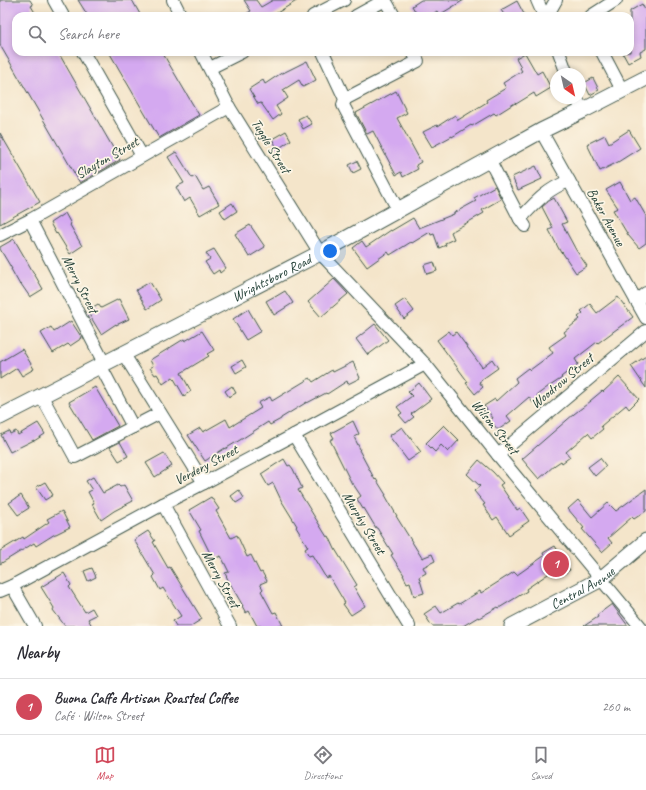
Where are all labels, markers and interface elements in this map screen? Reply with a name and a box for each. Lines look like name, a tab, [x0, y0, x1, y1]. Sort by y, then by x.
search box	[12, 12, 634, 56]
icon: search	[26, 23, 48, 45]
text: Search here	[58, 25, 119, 44]
north arrow	[550, 68, 586, 104]
street label: Tuggle Street	[248, 116, 296, 178]
street label: Slayton Street	[73, 133, 143, 183]
street label: Baker Avenue	[583, 185, 630, 250]
your location	[320, 241, 340, 261]
street label: Wrightsboro Road	[229, 249, 316, 305]
street label: Merry Street	[58, 252, 103, 318]
street label: Woodrow Street	[527, 348, 599, 412]
street label: Wilson Street	[468, 396, 524, 460]
street label: Verdery Street	[171, 441, 242, 489]
street label: Murphy Street	[339, 489, 390, 559]
street label: Merry Street	[198, 547, 245, 613]
pin: 1	[543, 549, 569, 579]
street label: Central Avenue	[547, 562, 619, 613]
text: Nearby	[16, 642, 59, 663]
text: Buona Caffe Artisan Roasted Coffee	[54, 689, 238, 708]
text: 1	[26, 699, 32, 715]
text: 260 m	[602, 699, 630, 715]
text: Café · Wilson Street	[54, 708, 143, 724]
tab: Map	[94, 744, 116, 782]
tab: Directions	[304, 744, 342, 782]
tab: Saved	[530, 744, 552, 782]

